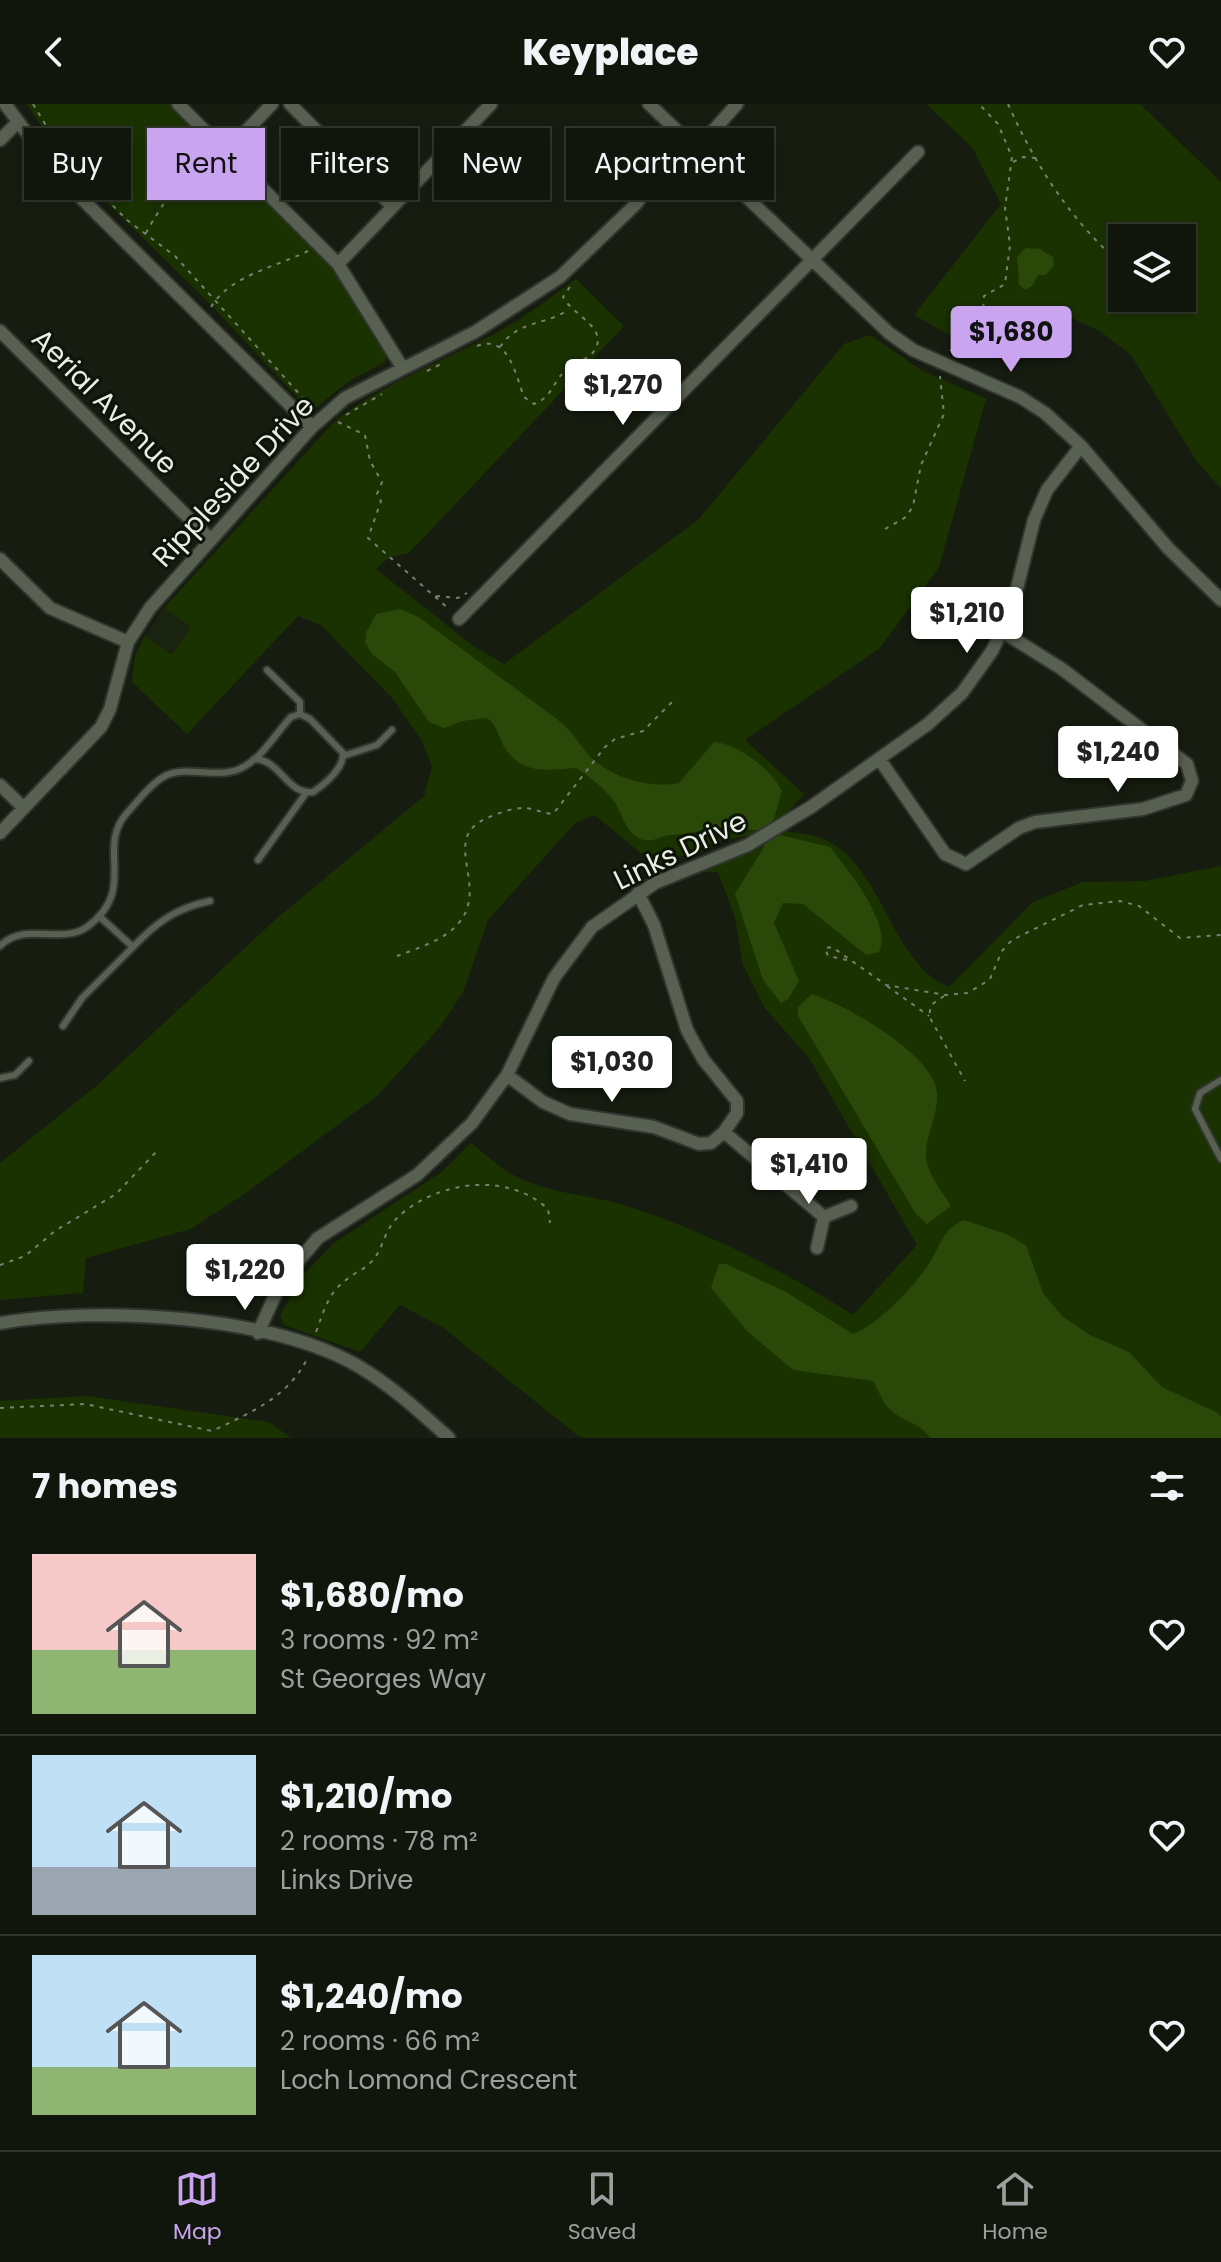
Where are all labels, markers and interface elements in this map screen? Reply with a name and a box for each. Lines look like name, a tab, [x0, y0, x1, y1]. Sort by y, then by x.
text: Keyplace	[523, 27, 698, 78]
icon: back	[32, 30, 76, 74]
icon: heart	[1145, 30, 1189, 74]
chip: Buy	[24, 128, 131, 200]
chip: Rent	[147, 128, 265, 200]
chip: Filters	[281, 128, 418, 200]
chip: New	[434, 128, 550, 200]
chip: Apartment	[566, 128, 774, 200]
map controls	[1108, 224, 1196, 312]
button: layers	[1108, 224, 1196, 312]
pin: $1,680	[946, 306, 1076, 374]
text: $1,680	[969, 314, 1053, 350]
street label: Aerial Avenue	[23, 320, 186, 483]
pin: $1,270	[558, 359, 688, 427]
text: $1,270	[583, 367, 663, 403]
street label: Rippleside Drive	[144, 387, 323, 576]
pin: $1,210	[902, 587, 1032, 655]
text: $1,210	[929, 595, 1005, 631]
pin: $1,240	[1053, 726, 1183, 794]
text: $1,240	[1076, 734, 1160, 770]
street label: Links Drive	[607, 801, 753, 899]
pin: $1,030	[547, 1036, 677, 1104]
text: $1,030	[570, 1044, 654, 1080]
pin: $1,410	[744, 1138, 874, 1206]
text: $1,410	[770, 1146, 848, 1182]
pin: $1,220	[180, 1244, 310, 1312]
text: $1,220	[205, 1252, 286, 1288]
text: 7 homes	[32, 1462, 178, 1510]
icon: filters	[1145, 1464, 1189, 1508]
text: $1,680/mo	[280, 1571, 464, 1619]
icon: home	[96, 1586, 192, 1682]
icon: heart	[1145, 1612, 1189, 1656]
text: 3 rooms · 92 m²	[280, 1622, 479, 1658]
text: St Georges Way	[280, 1661, 486, 1697]
text: $1,210/mo	[280, 1772, 452, 1820]
icon: home	[96, 1787, 192, 1883]
icon: heart	[1145, 1813, 1189, 1857]
text: 2 rooms · 78 m²	[280, 1823, 478, 1859]
text: Links Drive	[280, 1862, 413, 1898]
text: $1,240/mo	[280, 1972, 463, 2020]
icon: home	[96, 1987, 192, 2083]
icon: heart	[1145, 2013, 1189, 2057]
text: 2 rooms · 66 m²	[280, 2023, 480, 2059]
text: Loch Lomond Crescent	[280, 2062, 577, 2098]
tab: Map	[173, 2167, 222, 2248]
tab: Saved	[568, 2167, 636, 2248]
tab: Home	[982, 2167, 1048, 2248]

